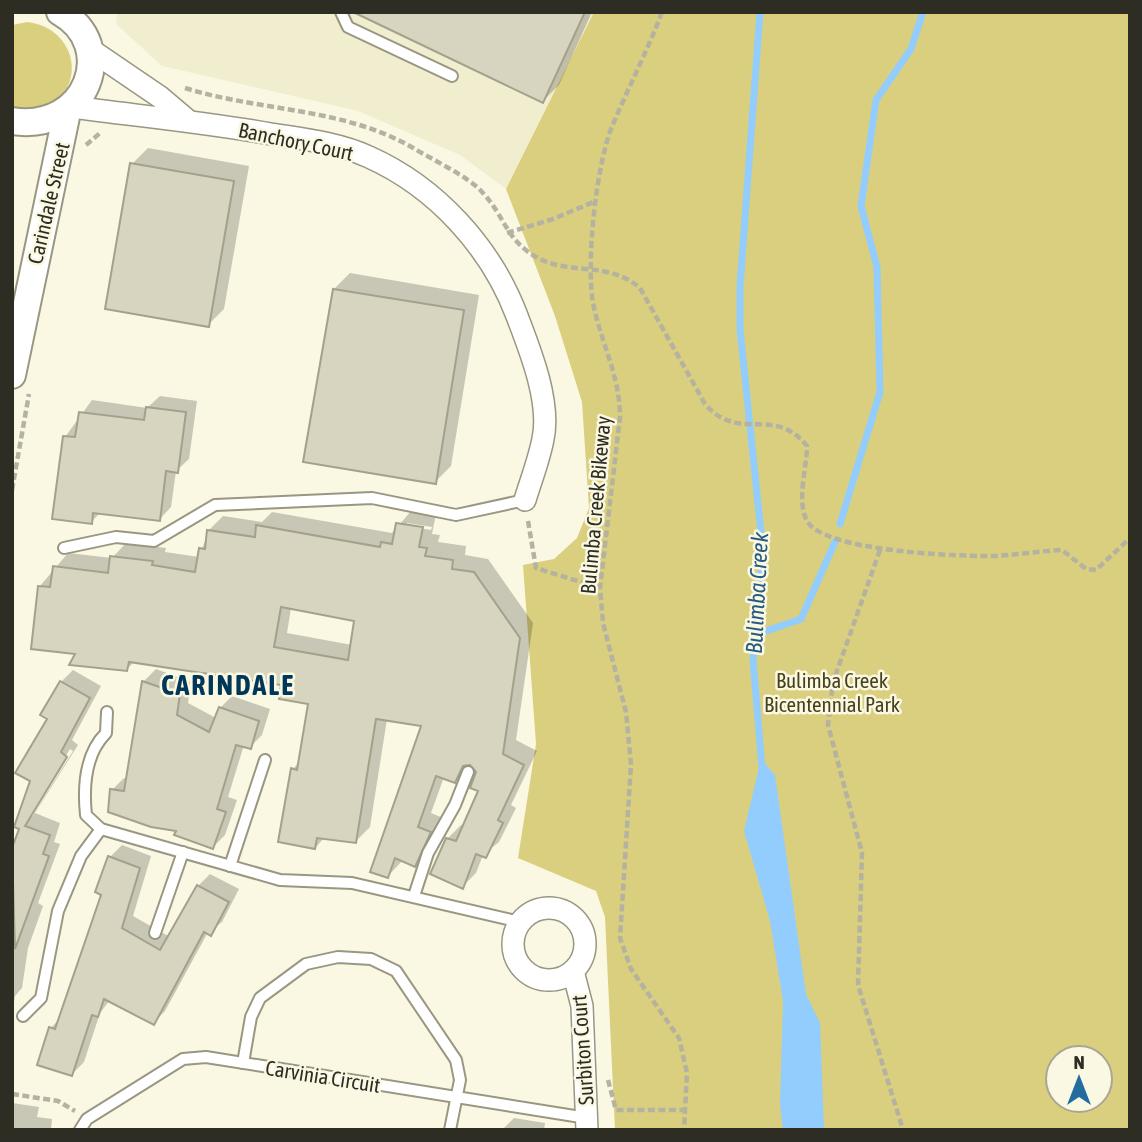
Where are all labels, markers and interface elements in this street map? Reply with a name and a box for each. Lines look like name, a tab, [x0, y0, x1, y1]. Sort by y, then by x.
street label: Banchory Court	[236, 117, 356, 165]
street label: Carindale Street	[22, 140, 74, 266]
street label: Bulimba Creek Bikeway	[575, 415, 615, 595]
water label: Bulimba Creek	[741, 531, 773, 654]
park label: Bulimba Creek Bicentennial Park	[764, 668, 900, 716]
district label: CARINDALE	[161, 669, 295, 701]
street label: Surbiton Court	[566, 994, 598, 1106]
north arrow	[1044, 1044, 1114, 1114]
text: N	[1073, 1051, 1085, 1073]
street label: Carvinia Circuit	[264, 1055, 382, 1097]

